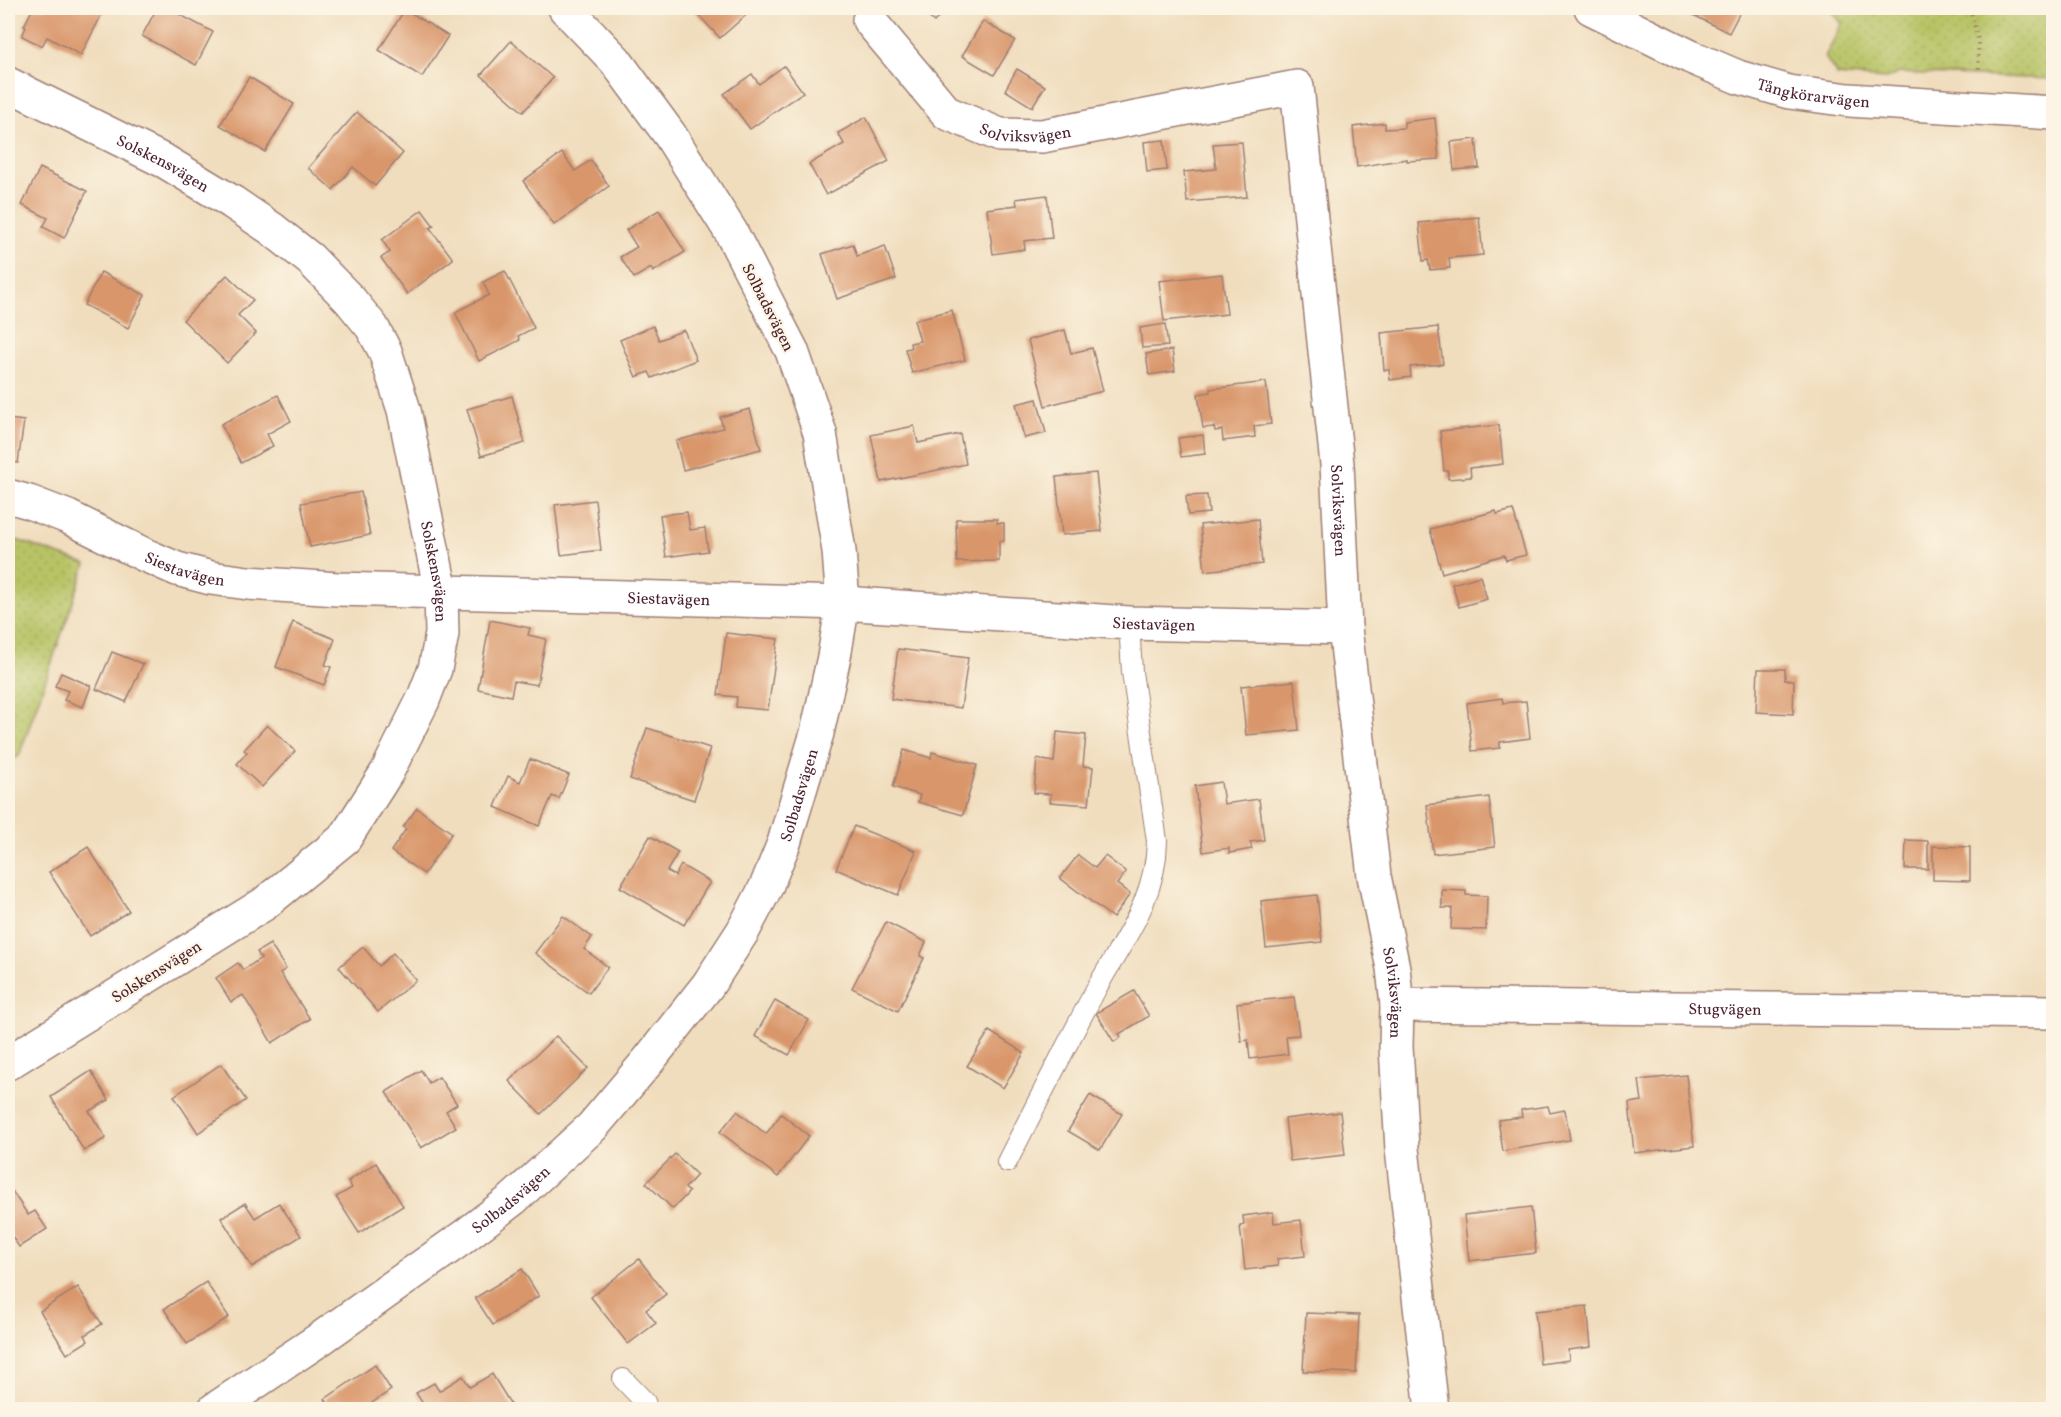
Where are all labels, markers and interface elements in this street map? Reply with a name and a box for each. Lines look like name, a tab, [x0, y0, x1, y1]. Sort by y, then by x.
street label: Tångkörarvägen	[1754, 74, 1870, 114]
street label: Solviksvägen	[976, 119, 1073, 150]
street label: Solskensvägen	[112, 130, 213, 199]
street label: Solbadsvägen	[736, 260, 799, 356]
street label: Solviksvägen	[1324, 464, 1351, 557]
street label: Solskensvägen	[414, 519, 451, 623]
street label: Siestavägen	[141, 547, 226, 593]
street label: Siestavägen	[627, 588, 710, 612]
street label: Siestavägen	[1112, 613, 1196, 638]
street label: Solbadsvägen	[776, 746, 825, 845]
street label: Solskensvägen	[108, 936, 206, 1009]
street label: Solviksvägen	[1376, 945, 1406, 1039]
street label: Stugvägen	[1688, 999, 1762, 1022]
street label: Solbadsvägen	[468, 1161, 556, 1240]

